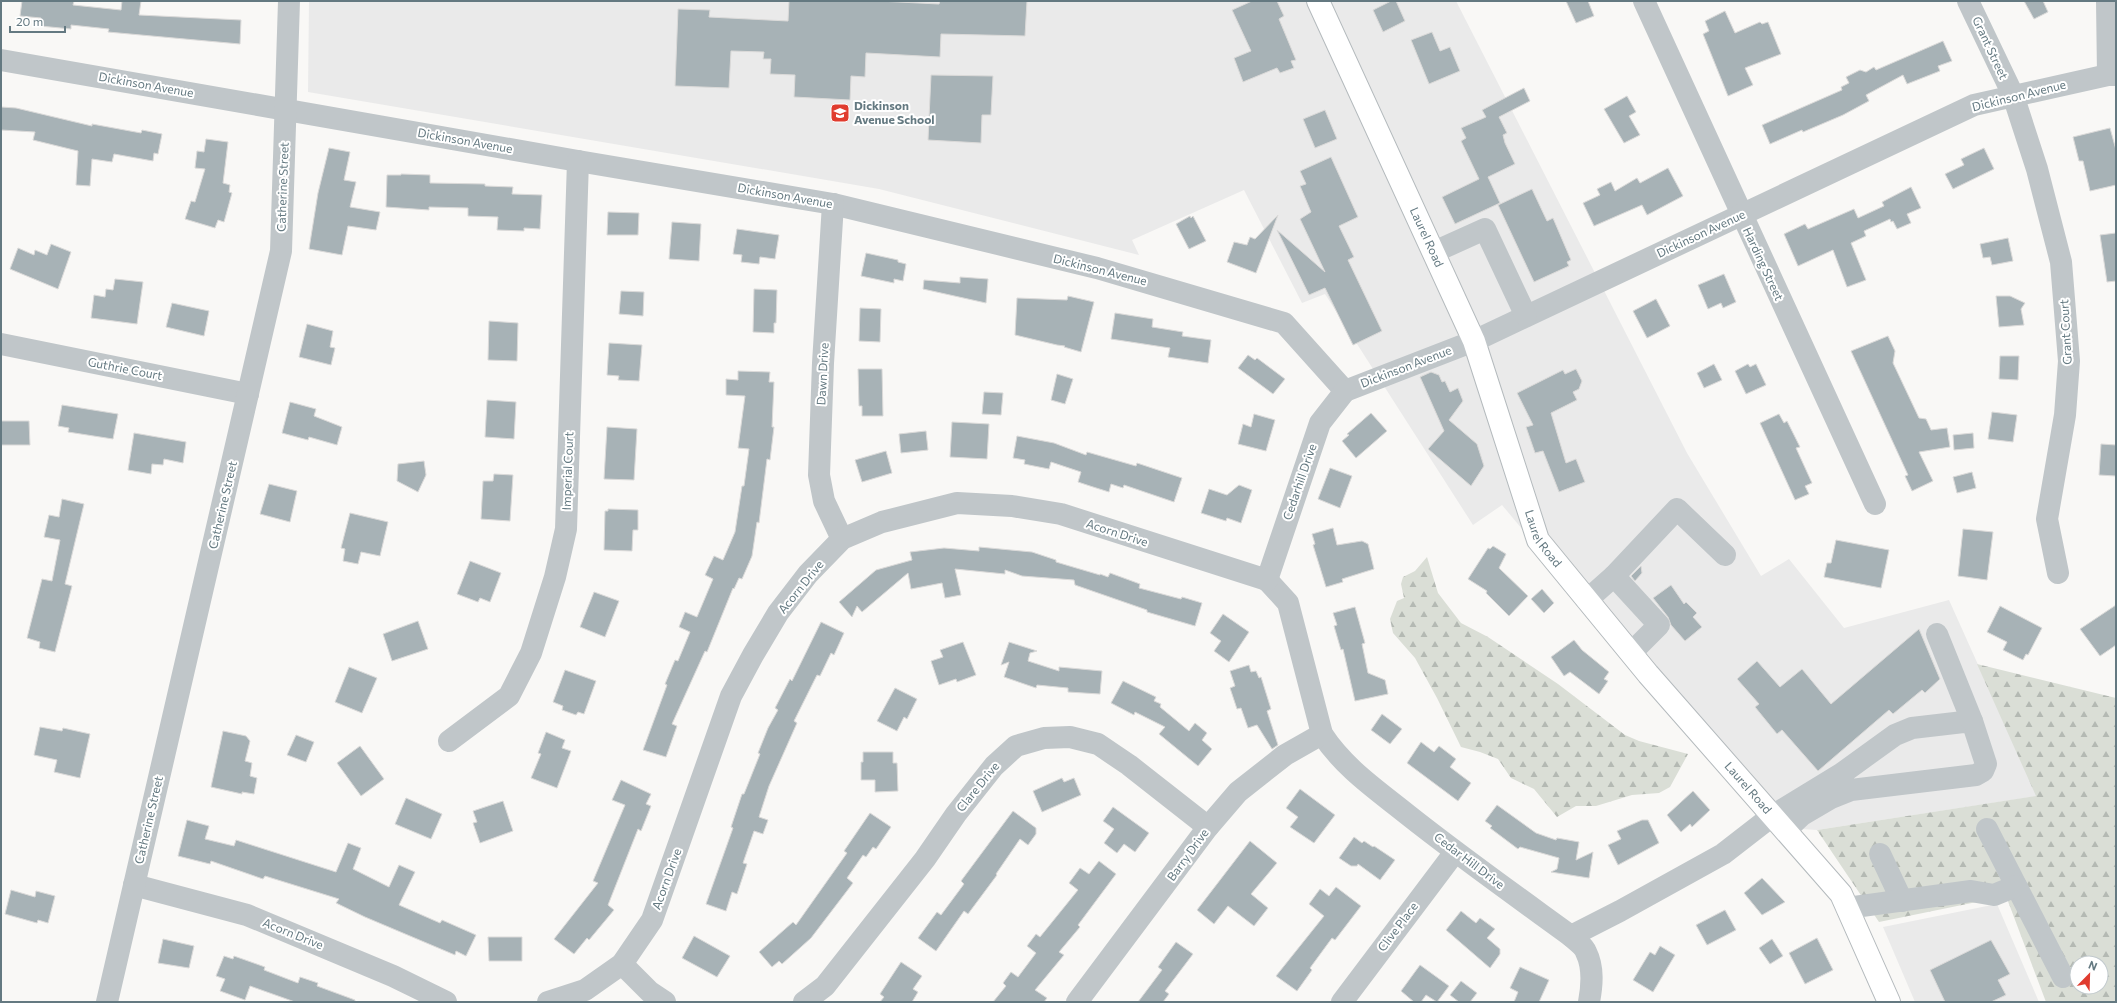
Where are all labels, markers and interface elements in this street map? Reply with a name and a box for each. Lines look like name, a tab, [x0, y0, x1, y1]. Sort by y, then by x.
scale bar	[10, 8, 65, 34]
text: 20 m	[16, 14, 43, 28]
street label: Grant Street	[1970, 14, 2012, 81]
street label: Dickinson Avenue	[98, 69, 195, 99]
street label: Dickinson Avenue	[1970, 77, 2067, 113]
place label: Dickinson Avenue School	[854, 98, 935, 126]
school or university icon: Dickinson Avenue School	[829, 102, 851, 124]
street label: Dickinson Avenue	[417, 125, 514, 155]
street label: Catherine Street	[273, 142, 291, 232]
street label: Dickinson Avenue	[737, 180, 834, 210]
street label: Laurel Road	[1408, 205, 1447, 269]
street label: Dickinson Avenue	[1654, 206, 1747, 260]
street label: Harding Street	[1741, 225, 1787, 303]
street label: Dickinson Avenue	[1052, 251, 1149, 287]
street label: Grant Court	[2056, 299, 2074, 365]
street label: Dawn Drive	[813, 342, 831, 406]
street label: Dickinson Avenue	[1358, 342, 1453, 390]
street label: Guthrie Court	[87, 354, 164, 382]
street label: Imperial Court	[559, 431, 575, 510]
street label: Cedarhill Drive	[1279, 442, 1319, 522]
street label: Catherine Street	[205, 459, 239, 550]
street label: Laurel Road	[1523, 508, 1565, 569]
street label: Acorn Drive	[1085, 515, 1150, 549]
street label: Acorn Drive	[775, 557, 826, 616]
street label: Laurel Road	[1722, 758, 1775, 816]
street label: Clare Drive	[953, 759, 1001, 814]
street label: Catherine Street	[131, 774, 165, 865]
street label: Barry Drive	[1164, 826, 1211, 883]
street label: Cedar Hill Drive	[1432, 829, 1507, 891]
street label: Acorn Drive	[649, 846, 684, 911]
street label: Clive Place	[1374, 899, 1420, 954]
street label: Acorn Drive	[261, 915, 326, 952]
north arrow	[2069, 955, 2109, 995]
text: N	[2087, 958, 2099, 973]

